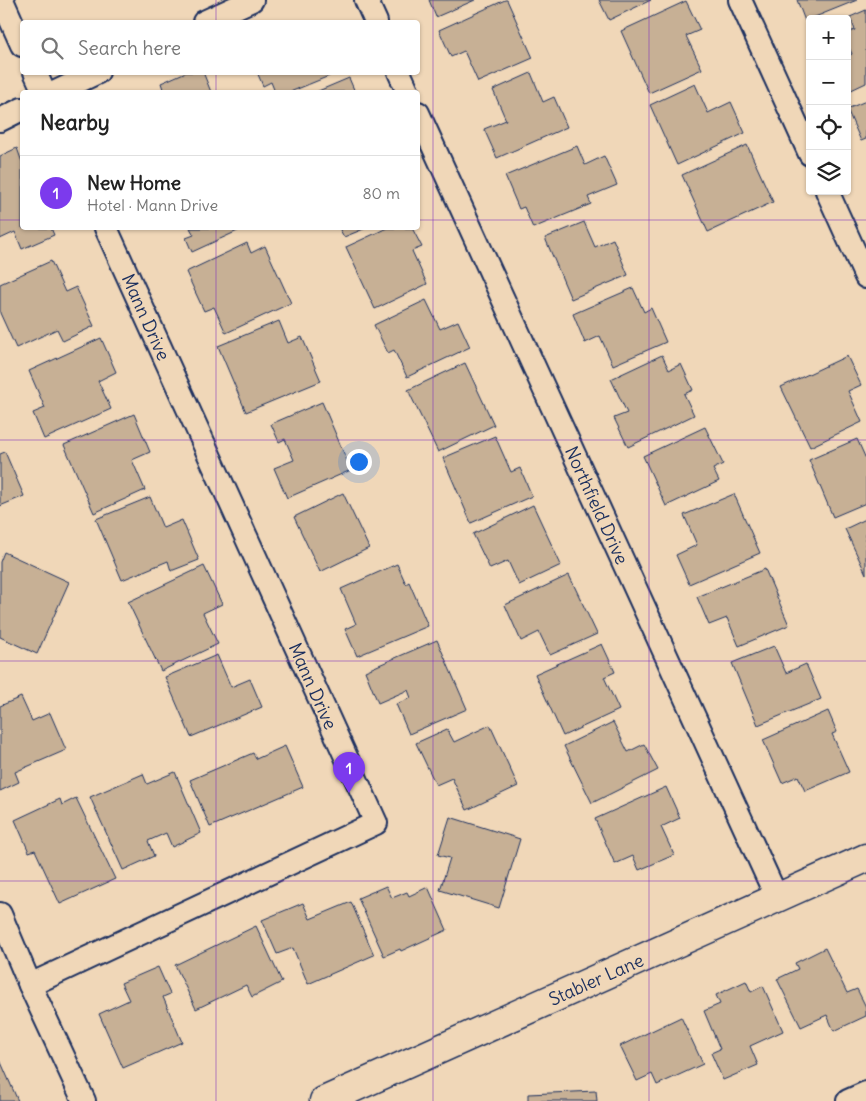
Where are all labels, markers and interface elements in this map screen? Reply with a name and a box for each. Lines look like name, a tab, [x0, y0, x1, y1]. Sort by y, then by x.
map controls	[806, 15, 851, 195]
button: +	[806, 15, 851, 60]
search box	[20, 20, 420, 75]
icon: search	[38, 34, 66, 62]
text: Search here	[78, 36, 181, 60]
button: −	[806, 60, 851, 105]
button: locate	[806, 105, 851, 150]
text: Nearby	[40, 109, 110, 136]
button: layers	[806, 150, 851, 195]
text: New Home	[87, 171, 181, 195]
text: 1	[53, 183, 59, 203]
text: 80 m	[362, 183, 400, 203]
text: Hotel · Mann Drive	[87, 195, 218, 215]
street label: Mann Drive	[117, 270, 175, 364]
street label: Northfield Drive	[560, 442, 634, 568]
your location	[346, 449, 372, 475]
street label: Mann Drive	[284, 639, 342, 733]
pin: 1	[333, 752, 365, 793]
street label: Stabler Lane	[545, 948, 647, 1010]

